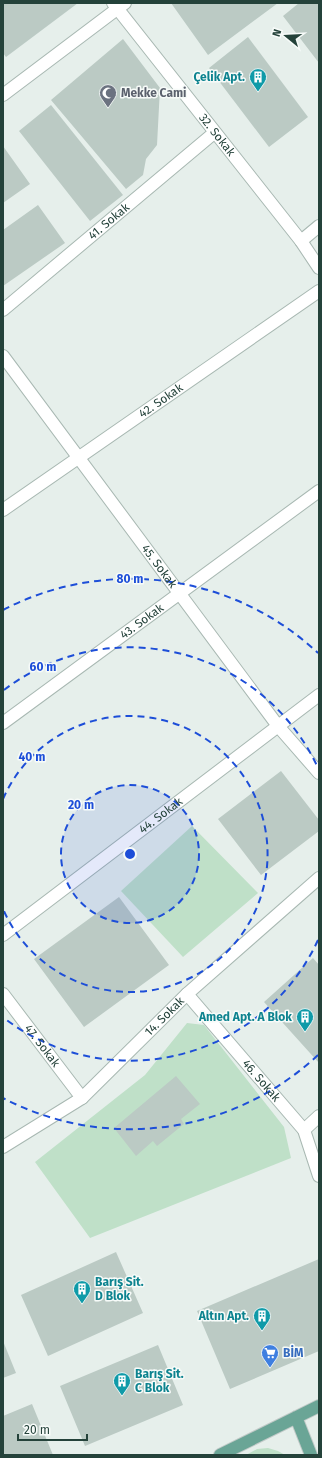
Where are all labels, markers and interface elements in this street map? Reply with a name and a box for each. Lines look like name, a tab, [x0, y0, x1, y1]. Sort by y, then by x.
north arrow	[266, 16, 306, 56]
text: N	[270, 28, 284, 39]
building icon: Çelik Apt.	[248, 67, 268, 92]
place label: Çelik Apt.	[193, 70, 245, 85]
mosque icon: Mekke Cami	[98, 83, 118, 108]
place label: Mekke Cami	[121, 86, 187, 100]
street label: 32. Sokak	[196, 111, 239, 159]
street label: 41. Sokak	[85, 200, 133, 242]
street label: 42. Sokak	[136, 380, 186, 421]
street label: 45. Sokak	[139, 542, 180, 591]
text: 80 m	[117, 572, 143, 586]
street label: 43. Sokak	[117, 600, 167, 642]
text: 60 m	[30, 660, 56, 674]
text: 40 m	[19, 750, 45, 764]
street label: 44. Sokak	[136, 794, 186, 836]
text: 20 m	[68, 798, 94, 812]
centre of rings	[123, 847, 137, 861]
street label: 14. Sokak	[142, 993, 188, 1039]
building icon: Amed Apt. A Blok	[295, 1007, 315, 1032]
place label: Amed Apt. A Blok	[198, 1010, 292, 1024]
street label: 47. Sokak	[22, 1022, 63, 1070]
street label: 46. Sokak	[239, 1056, 284, 1105]
place label: Barış Sit. D Blok	[95, 1275, 144, 1303]
building icon: Barış Sit. D Blok	[72, 1279, 92, 1304]
building icon: Altın Apt.	[252, 1306, 272, 1331]
place label: Altın Apt.	[198, 1309, 249, 1323]
supermarket icon: BİM	[260, 1343, 280, 1368]
place label: BİM	[283, 1345, 304, 1360]
place label: Barış Sit. C Blok	[135, 1367, 184, 1395]
building icon: Barış Sit. C Blok	[112, 1371, 132, 1396]
scale bar	[18, 1416, 87, 1442]
text: 20 m	[24, 1423, 50, 1437]

